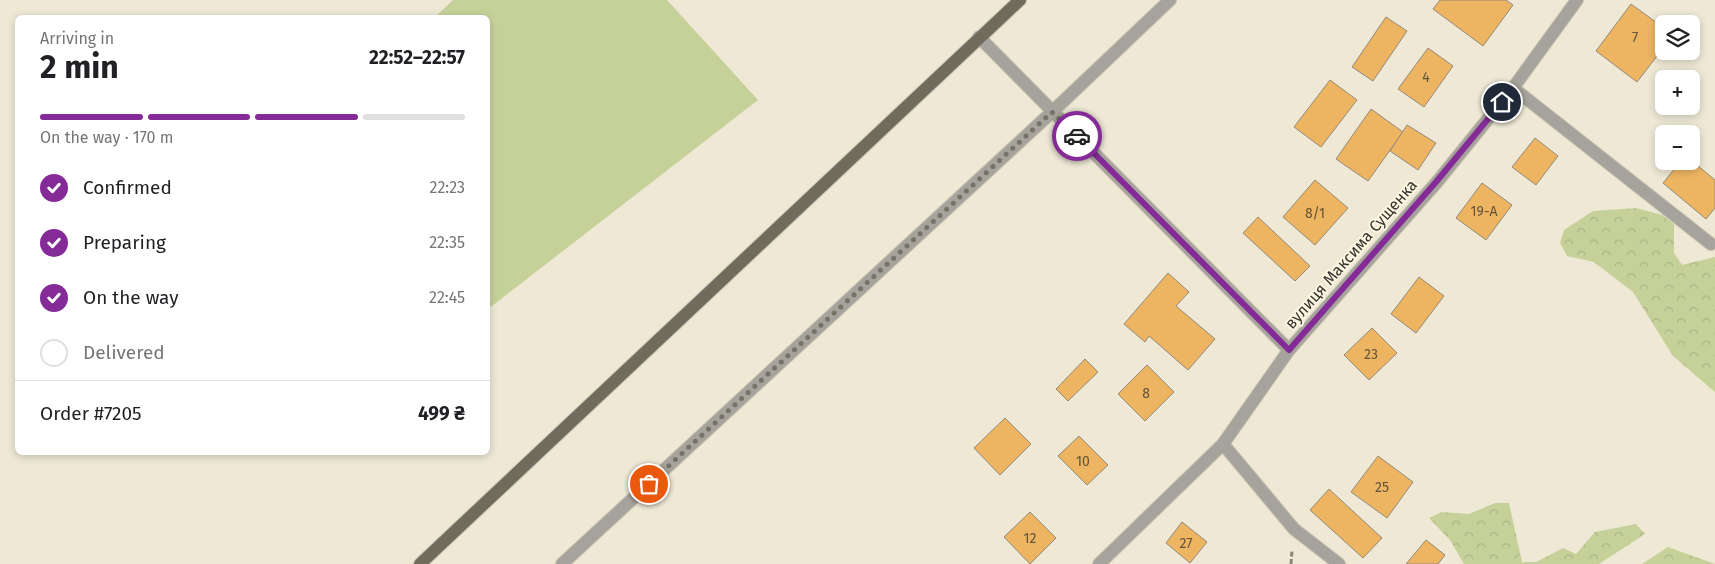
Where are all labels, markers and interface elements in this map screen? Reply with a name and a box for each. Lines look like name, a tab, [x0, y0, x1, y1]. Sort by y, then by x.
map controls	[1655, 15, 1700, 170]
button: layers	[1655, 15, 1700, 60]
text: Arriving in	[40, 29, 114, 48]
house number: 7	[1632, 29, 1638, 46]
text: 22:52–22:57	[369, 46, 465, 69]
text: 2 min	[40, 48, 119, 86]
house number: 4	[1422, 69, 1430, 86]
button: +	[1655, 70, 1700, 115]
pin	[1481, 81, 1523, 123]
icon: home	[1488, 88, 1516, 116]
courier	[1052, 111, 1102, 161]
icon: car	[1063, 122, 1091, 150]
button: −	[1655, 125, 1700, 170]
text: On the way · 170 m	[40, 128, 173, 147]
icon: check	[40, 174, 68, 202]
street label: вулиця Максима Сущенка	[1281, 175, 1421, 333]
text: Confirmed	[83, 176, 172, 199]
text: 22:23	[429, 178, 465, 197]
house number: 19-А	[1471, 203, 1497, 220]
house number: 8/1	[1305, 205, 1325, 222]
icon: check	[40, 229, 68, 257]
text: Preparing	[83, 231, 166, 254]
text: 22:35	[429, 233, 465, 252]
icon: check	[40, 284, 68, 312]
text: On the way	[83, 286, 179, 309]
text: 22:45	[429, 288, 465, 307]
text: Delivered	[83, 341, 165, 364]
house number: 23	[1364, 346, 1378, 363]
house number: 8	[1142, 385, 1150, 402]
text: Order #7205	[40, 402, 142, 425]
text: 499 ₴	[418, 402, 465, 425]
house number: 10	[1076, 453, 1090, 470]
pin	[628, 463, 670, 505]
icon: bag	[635, 470, 663, 498]
house number: 25	[1375, 479, 1389, 496]
house number: 12	[1024, 530, 1037, 547]
house number: 27	[1179, 535, 1193, 552]

